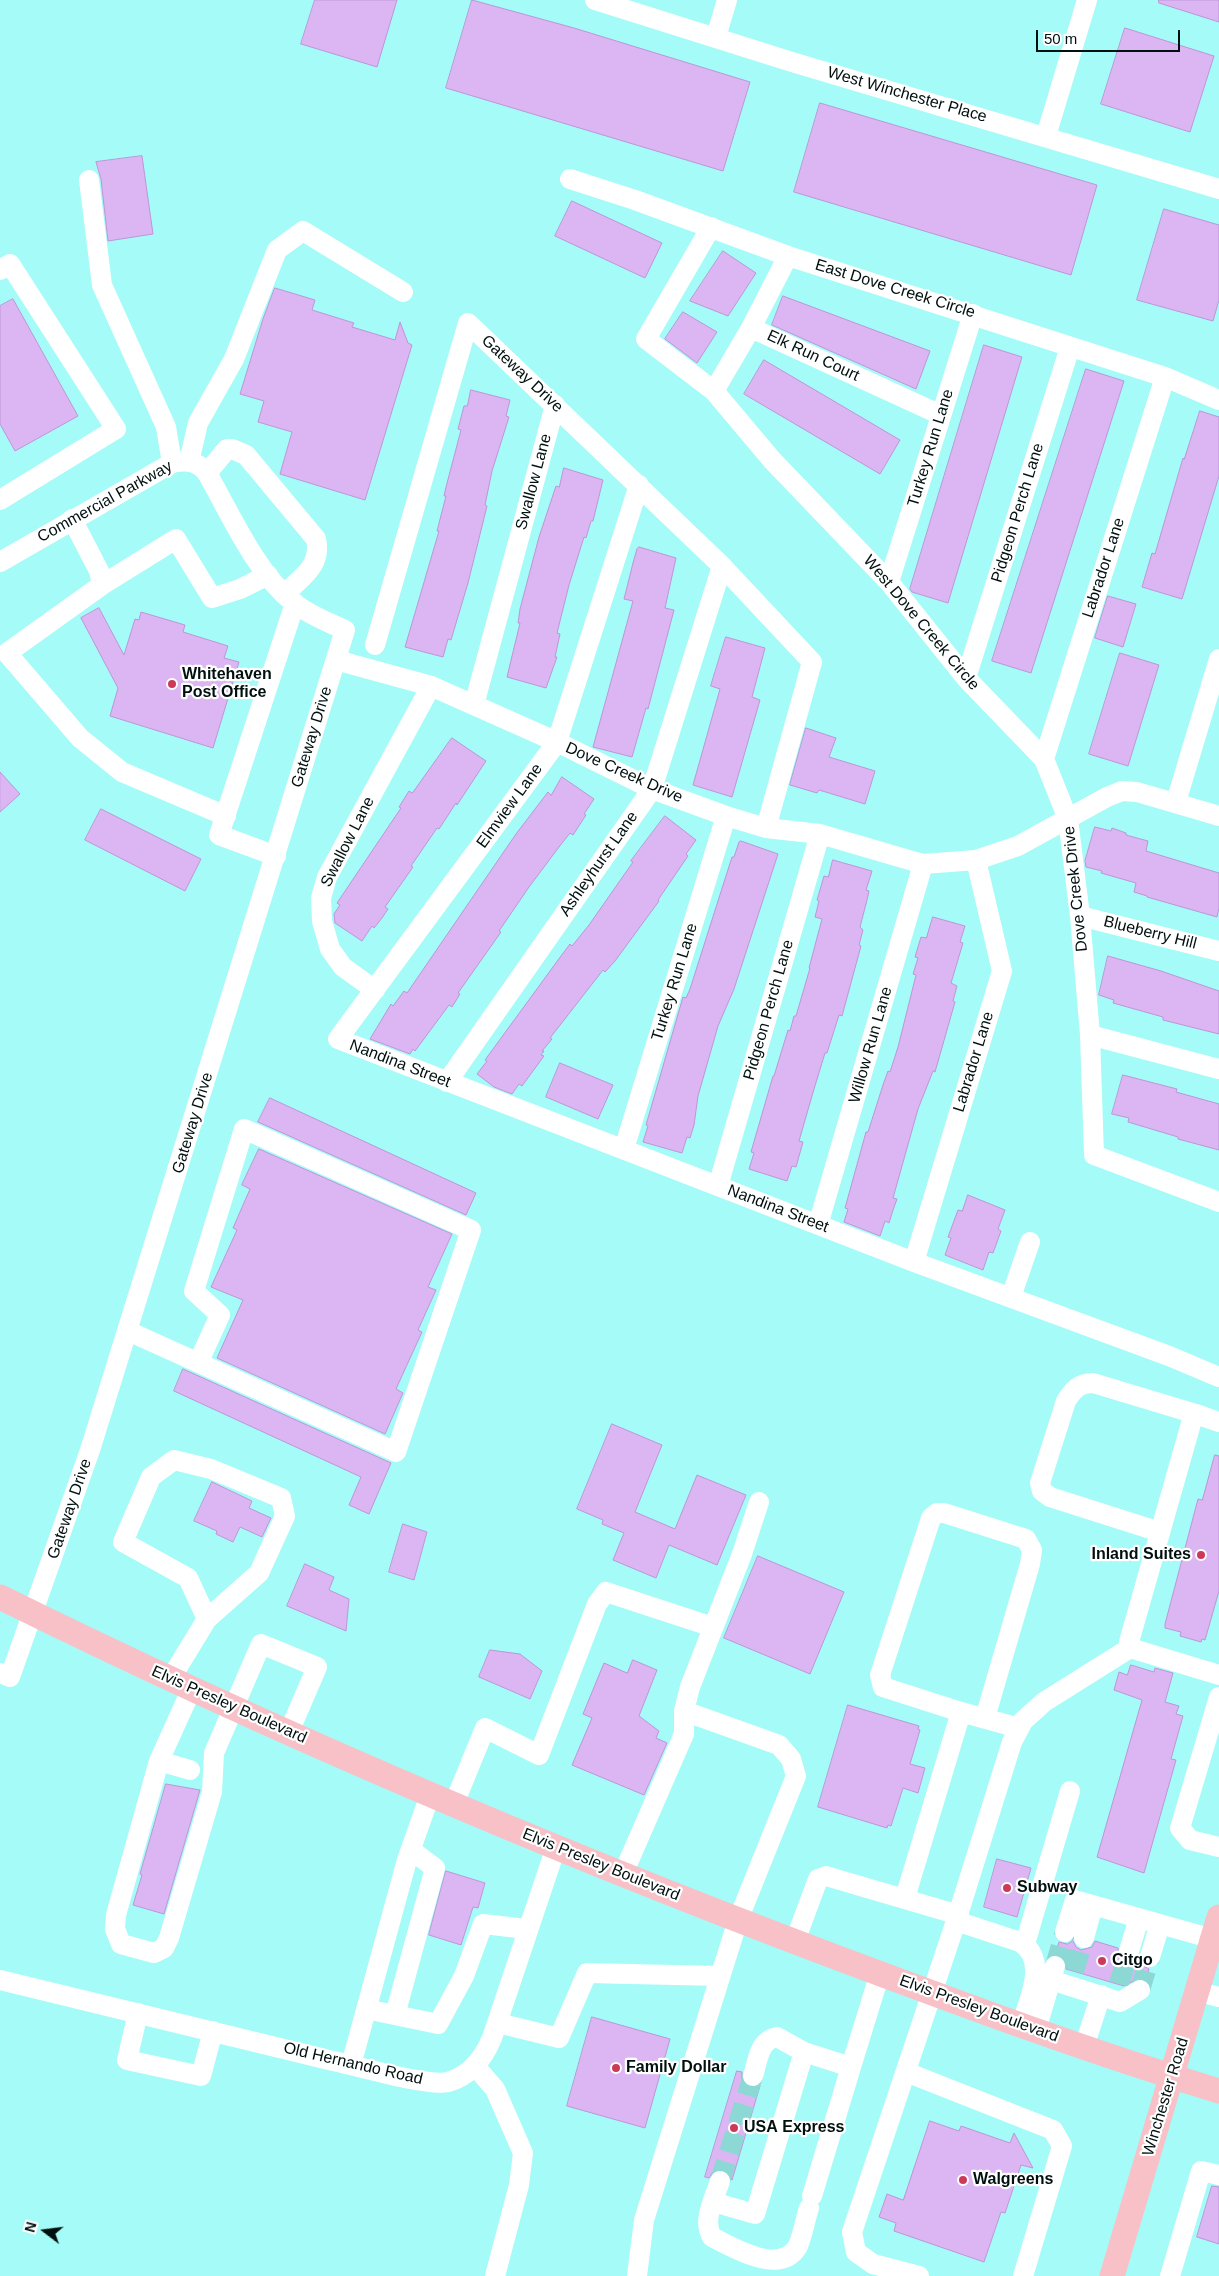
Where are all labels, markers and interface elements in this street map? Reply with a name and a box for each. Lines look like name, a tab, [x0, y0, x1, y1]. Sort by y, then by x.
scale bar	[1039, 20, 1183, 52]
text: 50 m	[1044, 30, 1077, 47]
street label: West Winchester Place	[825, 63, 989, 127]
street label: East Dove Creek Circle	[813, 256, 977, 322]
street label: Elk Run Court	[764, 326, 862, 386]
street label: Gateway Drive	[477, 331, 567, 417]
street label: Turkey Run Lane	[904, 387, 958, 509]
street label: Swallow Lane	[512, 432, 556, 532]
street label: Pidgeon Perch Lane	[988, 441, 1048, 585]
street label: Commercial Parkway	[34, 457, 176, 547]
street label: Labrador Lane	[1079, 516, 1129, 620]
street label: West Dove Creek Circle	[859, 552, 983, 694]
place label: Whitehaven Post Office	[182, 665, 272, 703]
marker: Whitehaven Post Office	[166, 678, 178, 690]
street label: Gateway Drive	[287, 684, 337, 790]
street label: Dove Creek Drive	[562, 739, 686, 807]
street label: Elmview Lane	[473, 760, 547, 852]
street label: Swallow Lane	[317, 794, 379, 890]
street label: Ashleyhurst Lane	[556, 808, 642, 920]
street label: Dove Creek Drive	[1060, 825, 1092, 953]
street label: Blueberry Hill	[1102, 912, 1198, 954]
street label: Turkey Run Lane	[648, 921, 702, 1043]
street label: Pidgeon Perch Lane	[740, 938, 798, 1082]
street label: Willow Run Lane	[845, 985, 897, 1105]
street label: Labrador Lane	[950, 1009, 998, 1115]
street label: Nandina Street	[347, 1036, 453, 1092]
street label: Gateway Drive	[168, 1070, 218, 1176]
street label: Nandina Street	[725, 1181, 831, 1237]
street label: Gateway Drive	[44, 1456, 96, 1562]
place label: Inland Suites	[1091, 1545, 1191, 1565]
marker: Inland Suites	[1195, 1549, 1207, 1561]
street label: Elvis Presley Boulevard	[148, 1662, 310, 1748]
street label: Elvis Presley Boulevard	[519, 1825, 683, 1905]
place label: Subway	[1017, 1878, 1077, 1898]
marker: Subway	[1001, 1882, 1013, 1894]
place label: Citgo	[1112, 1951, 1153, 1971]
marker: Citgo	[1096, 1955, 1108, 1967]
street label: Elvis Presley Boulevard	[897, 1971, 1061, 2047]
street label: Winchester Road	[1139, 2036, 1193, 2158]
street label: Old Hernando Road	[282, 2039, 424, 2089]
place label: Family Dollar	[626, 2058, 726, 2078]
marker: Family Dollar	[610, 2062, 622, 2074]
place label: USA Express	[744, 2118, 844, 2138]
marker: USA Express	[728, 2122, 740, 2134]
place label: Walgreens	[973, 2170, 1053, 2190]
marker: Walgreens	[957, 2174, 969, 2186]
north arrow	[20, 2206, 70, 2256]
text: N	[21, 2220, 40, 2234]

